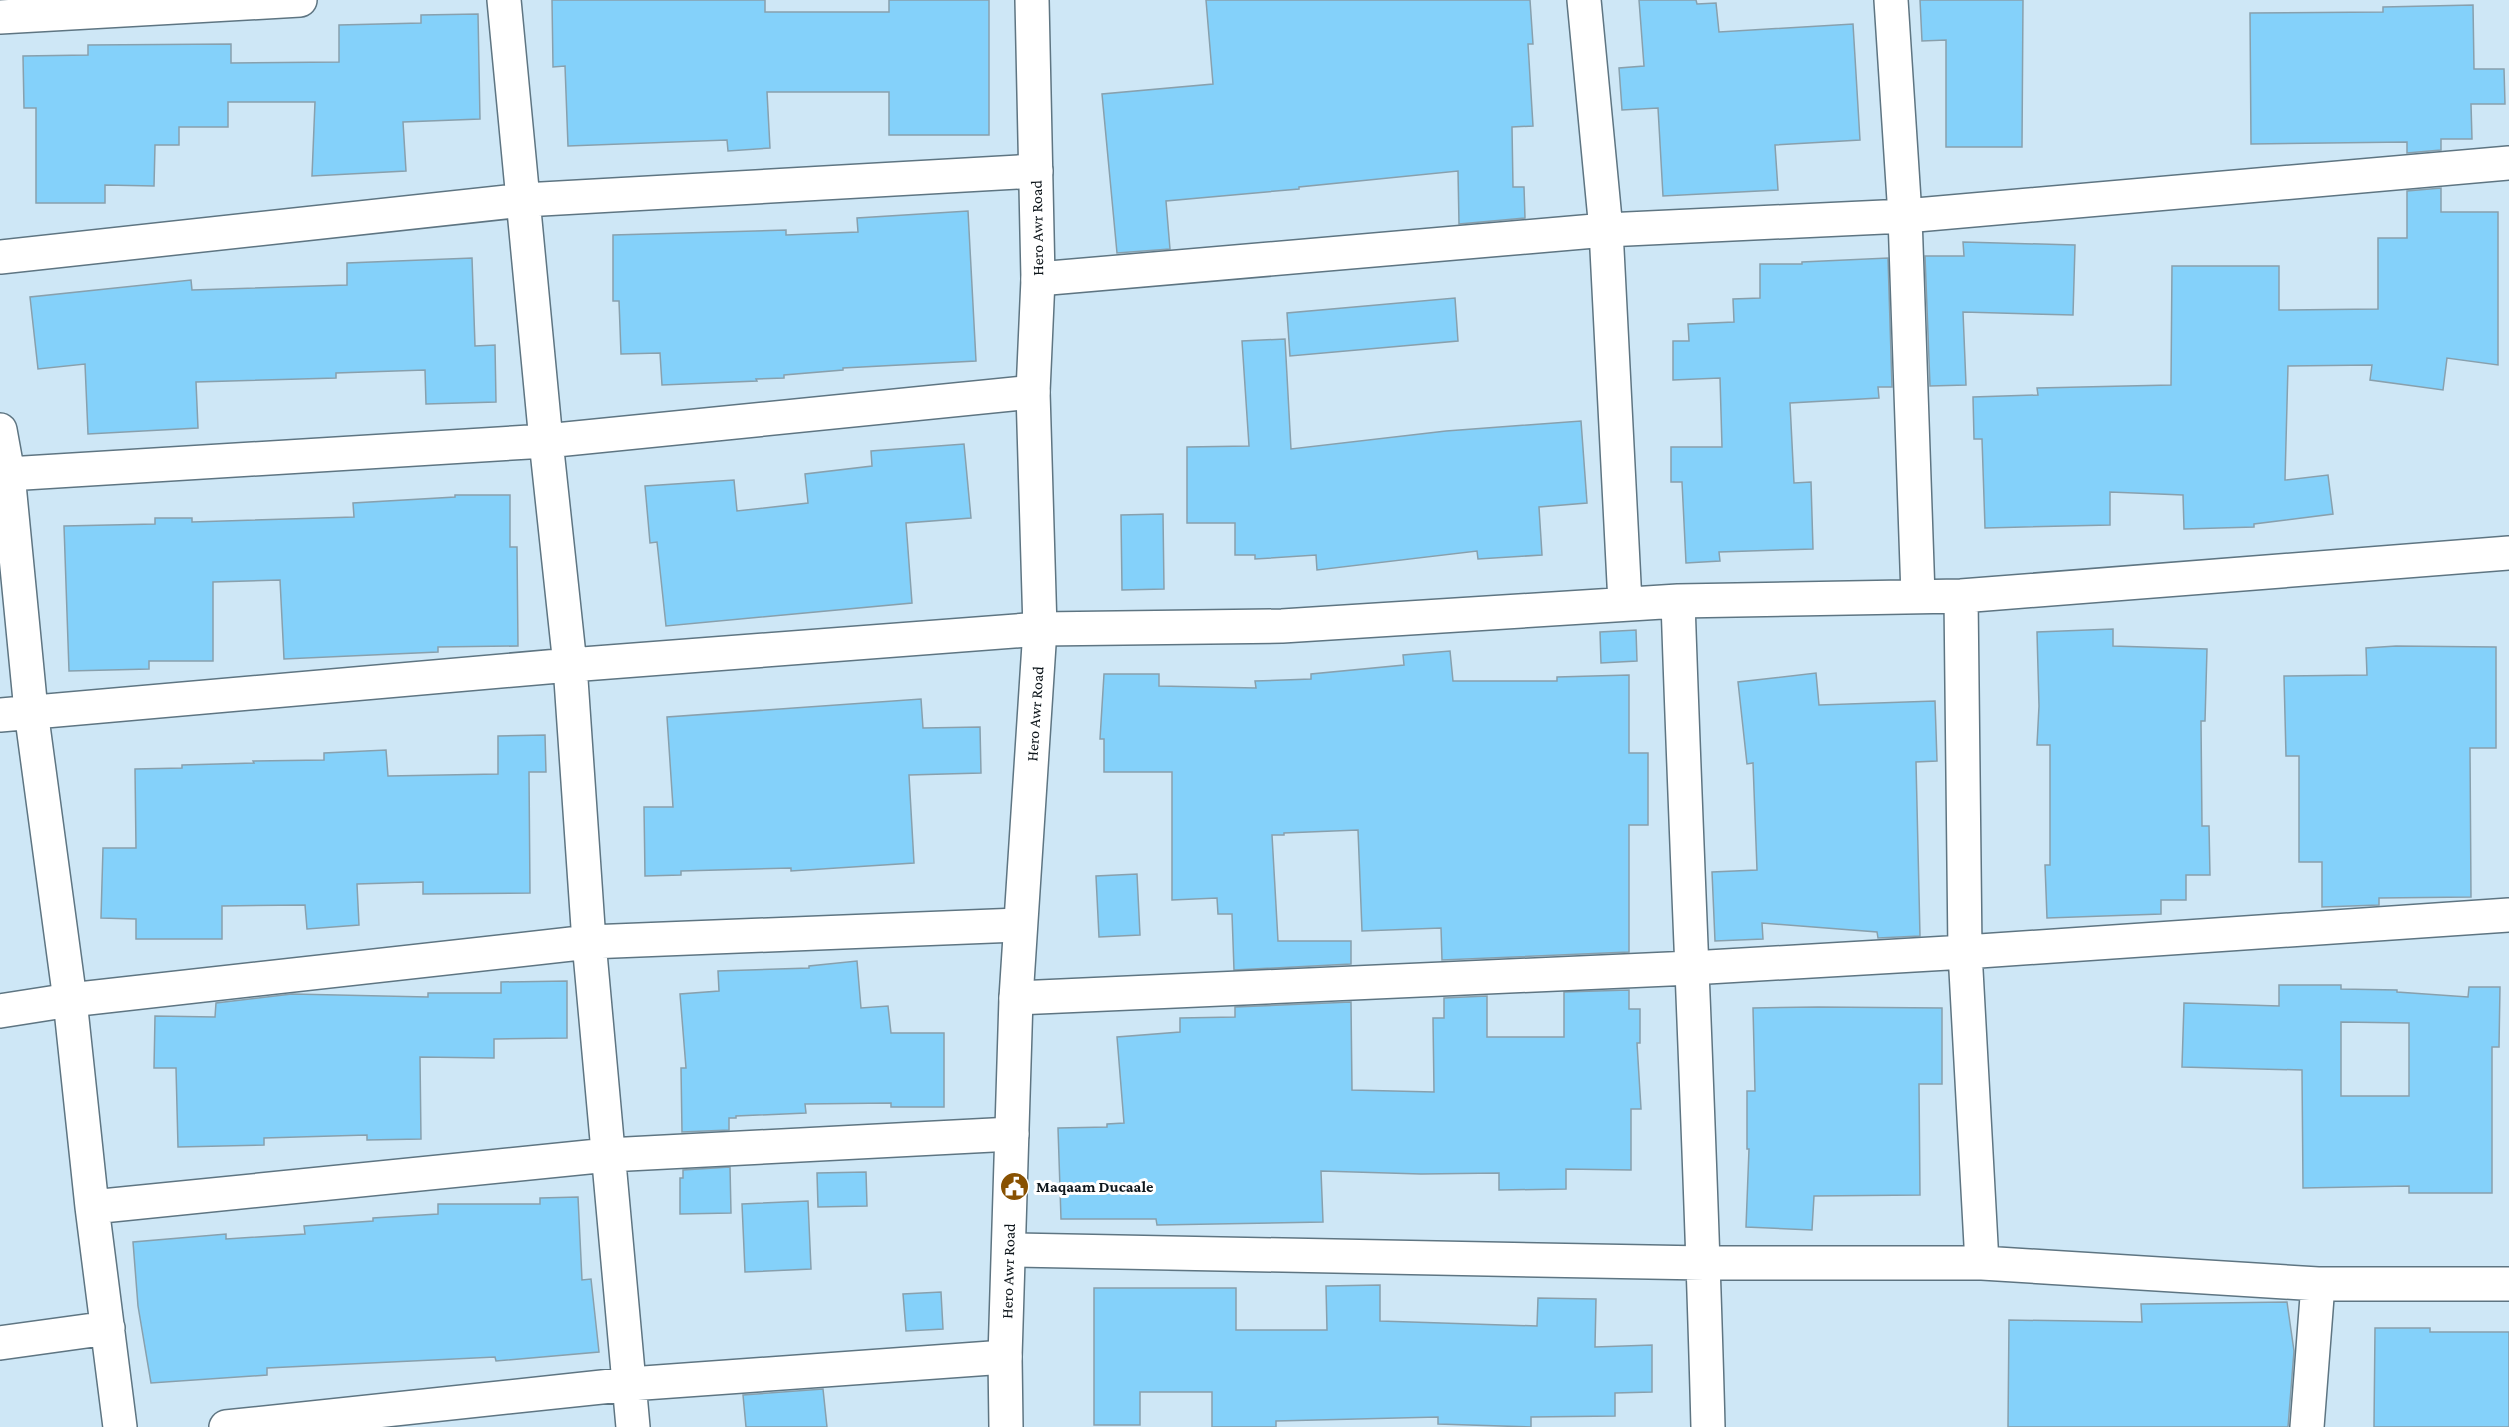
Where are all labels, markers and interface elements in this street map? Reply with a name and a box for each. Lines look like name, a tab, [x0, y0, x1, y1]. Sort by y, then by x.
street label: Hero Awr Road	[1028, 180, 1046, 276]
street label: Hero Awr Road	[1023, 665, 1046, 762]
public building icon: Maqaam Ducaale	[999, 1170, 1031, 1202]
place label: Maqaam Ducaale	[1036, 1178, 1154, 1195]
street label: Hero Awr Road	[998, 1222, 1018, 1319]

